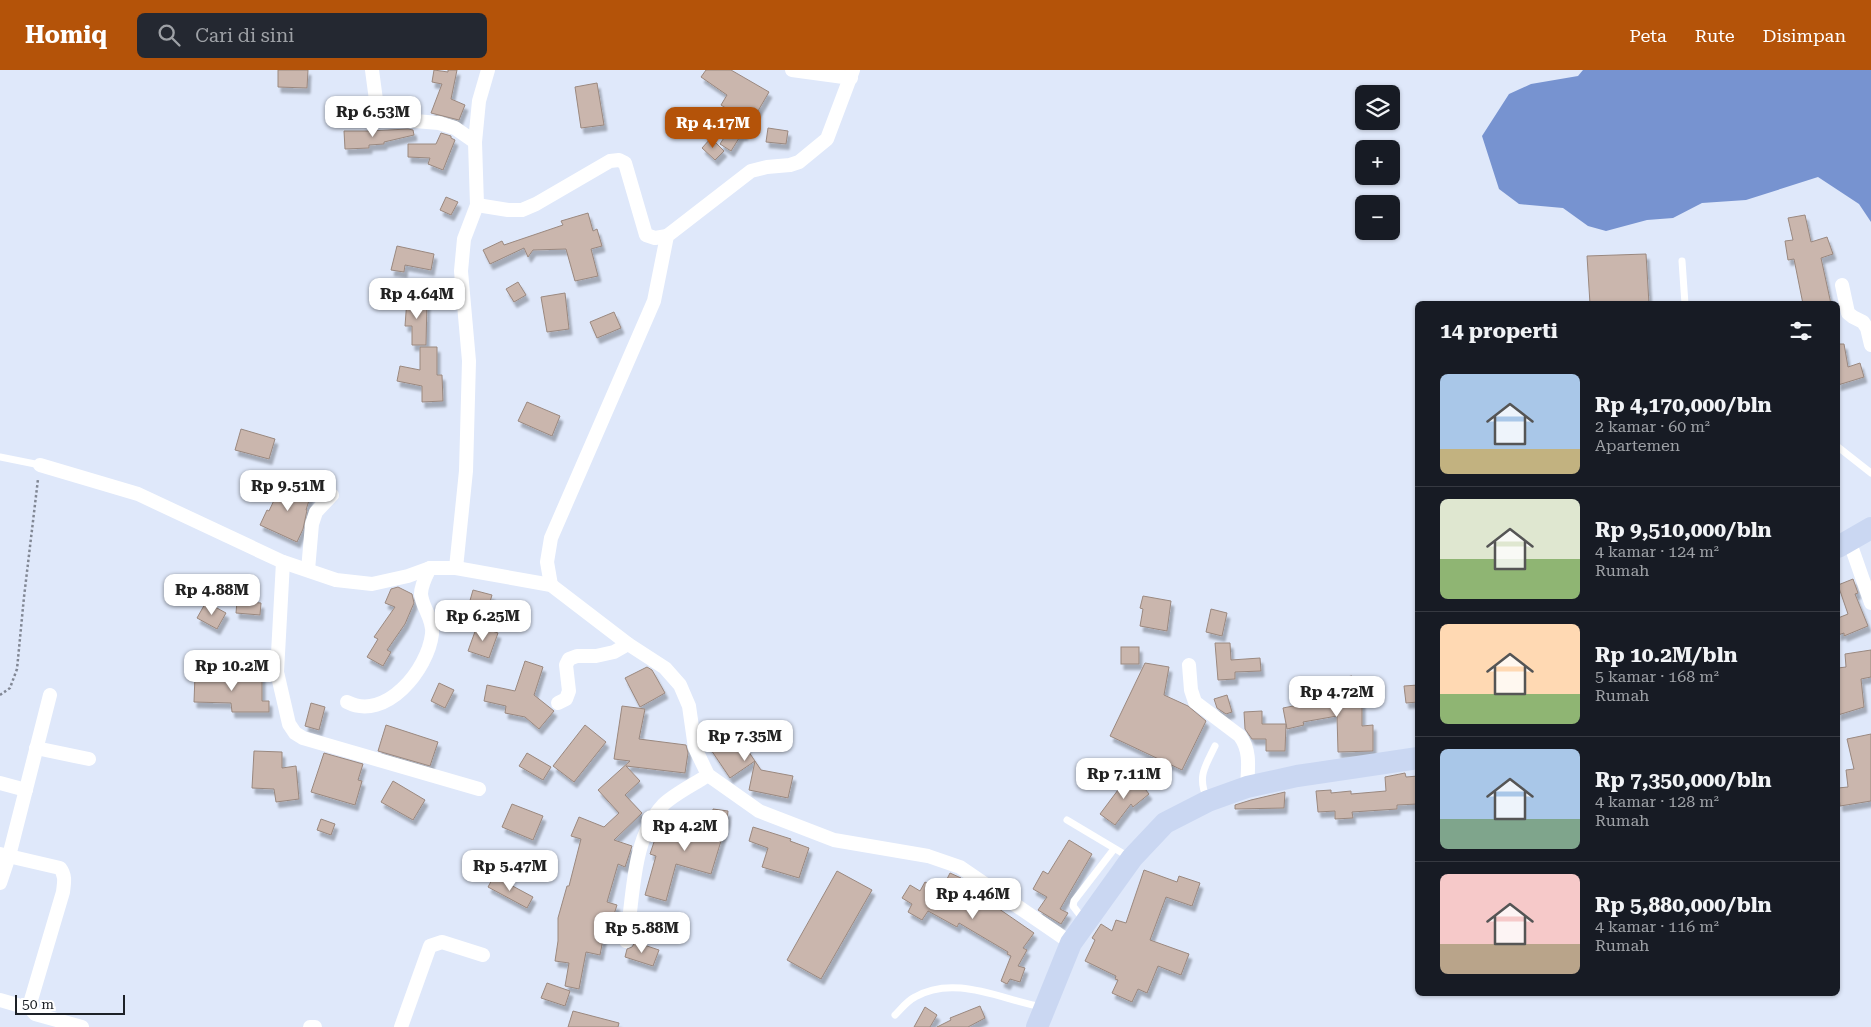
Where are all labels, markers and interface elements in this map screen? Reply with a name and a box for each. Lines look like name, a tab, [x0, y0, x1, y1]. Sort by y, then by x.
search box	[137, 13, 487, 58]
text: Homiq	[25, 21, 107, 49]
icon: search	[155, 21, 183, 49]
text: Cari di sini	[195, 24, 294, 47]
text: Peta	[1629, 25, 1667, 46]
text: Rute	[1695, 25, 1735, 46]
text: Disimpan	[1763, 25, 1846, 46]
map controls	[1355, 85, 1400, 240]
button: layers	[1355, 85, 1400, 130]
pin: Rp 6.53M	[321, 96, 425, 138]
text: Rp 6.53M	[336, 102, 410, 121]
pin: Rp 4.17M	[661, 106, 765, 149]
text: Rp 4.17M	[676, 113, 750, 132]
button: +	[1355, 140, 1400, 185]
button: −	[1355, 195, 1400, 240]
pin: Rp 4.64M	[365, 278, 469, 320]
text: Rp 4.64M	[380, 284, 454, 303]
icon: filters	[1787, 317, 1815, 345]
text: 14 properti	[1440, 319, 1558, 343]
text: Rp 4,170,000/bln	[1595, 393, 1772, 417]
icon: home	[1480, 394, 1540, 454]
text: 2 kamar · 60 m²	[1595, 417, 1710, 436]
text: Apartemen	[1595, 436, 1680, 455]
pin: Rp 9.51M	[236, 470, 340, 512]
text: Rp 9.51M	[251, 476, 325, 495]
text: Rp 9,510,000/bln	[1595, 518, 1772, 542]
icon: home	[1480, 519, 1540, 579]
text: 4 kamar · 124 m²	[1595, 542, 1719, 561]
text: Rumah	[1595, 561, 1649, 580]
pin: Rp 4.88M	[160, 574, 264, 616]
text: Rp 4.88M	[175, 580, 249, 599]
pin: Rp 6.25M	[431, 600, 535, 642]
text: Rp 6.25M	[446, 606, 520, 625]
text: Rp 10.2M/bln	[1595, 643, 1738, 667]
icon: home	[1480, 644, 1540, 704]
pin: Rp 10.2M	[180, 650, 284, 692]
text: Rp 10.2M	[195, 656, 269, 675]
text: 5 kamar · 168 m²	[1595, 667, 1719, 686]
pin: Rp 4.72M	[1285, 676, 1389, 718]
text: Rp 4.72M	[1300, 682, 1374, 701]
text: Rumah	[1595, 686, 1649, 705]
pin: Rp 7.35M	[693, 720, 797, 762]
text: Rp 7.35M	[708, 726, 782, 745]
pin: Rp 7.11M	[1072, 758, 1176, 800]
text: Rp 7.11M	[1087, 764, 1161, 783]
text: Rp 7,350,000/bln	[1595, 768, 1772, 792]
icon: home	[1480, 769, 1540, 829]
text: 4 kamar · 128 m²	[1595, 792, 1719, 811]
pin: Rp 4.2M	[639, 810, 731, 852]
text: Rumah	[1595, 811, 1649, 830]
text: Rp 4.2M	[652, 816, 718, 835]
pin: Rp 5.47M	[458, 850, 562, 892]
text: Rp 5.47M	[473, 856, 547, 875]
pin: Rp 4.46M	[921, 878, 1025, 920]
text: Rp 4.46M	[936, 884, 1010, 903]
text: Rp 5,880,000/bln	[1595, 893, 1772, 917]
icon: home	[1480, 894, 1540, 954]
pin: Rp 5.88M	[590, 912, 694, 954]
text: 4 kamar · 116 m²	[1595, 917, 1719, 936]
text: Rp 5.88M	[605, 918, 679, 937]
text: Rumah	[1595, 936, 1649, 955]
scale bar	[15, 992, 125, 1015]
text: 50 m	[22, 996, 54, 1012]

